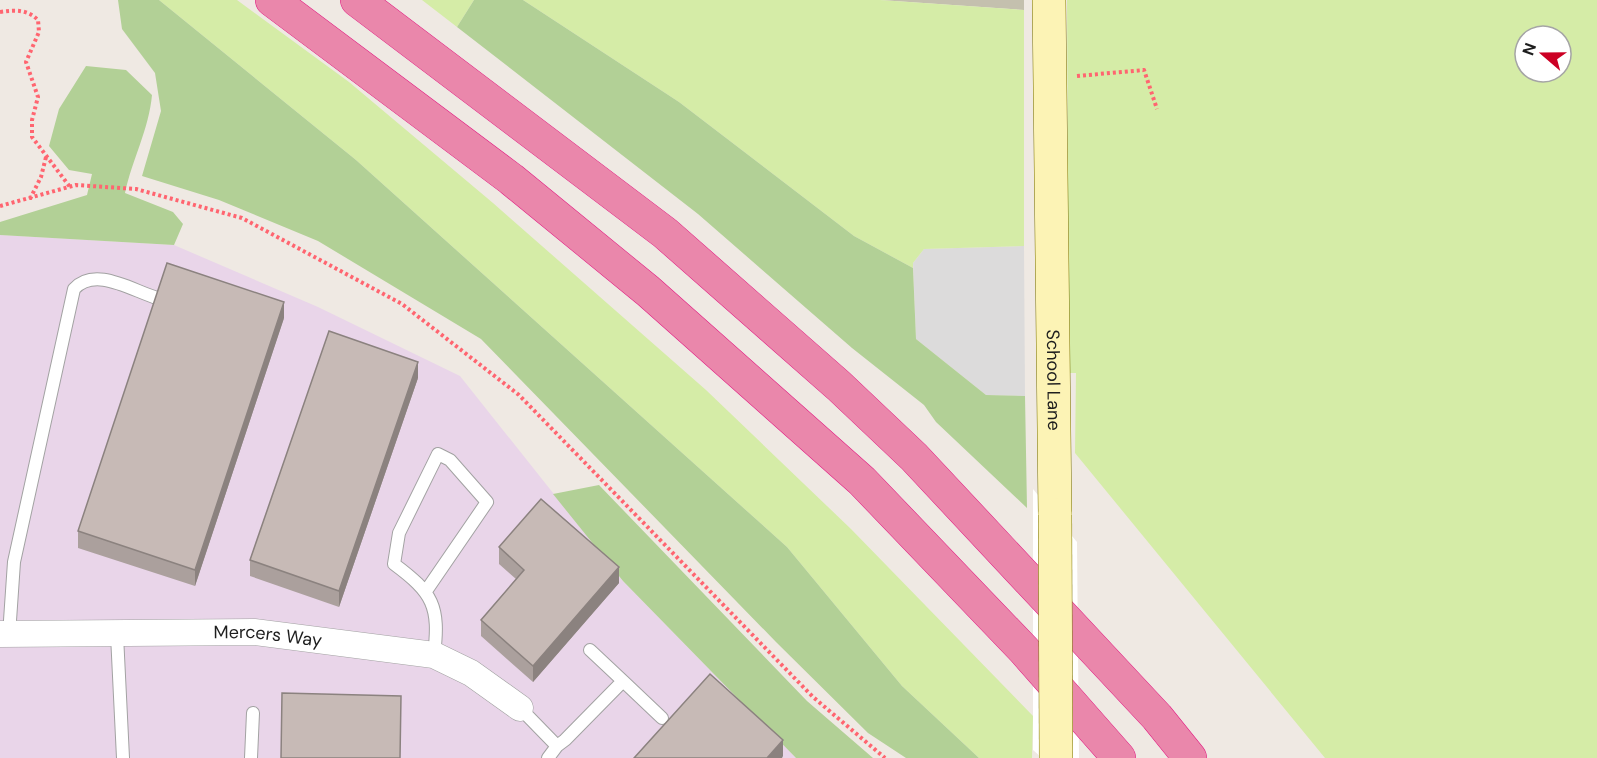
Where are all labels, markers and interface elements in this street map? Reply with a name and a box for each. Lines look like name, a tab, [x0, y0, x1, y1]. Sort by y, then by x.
north arrow	[1513, 24, 1573, 84]
text: N	[1518, 40, 1541, 58]
street label: School Lane	[1041, 329, 1066, 431]
street label: Mercers Way	[213, 620, 323, 653]

